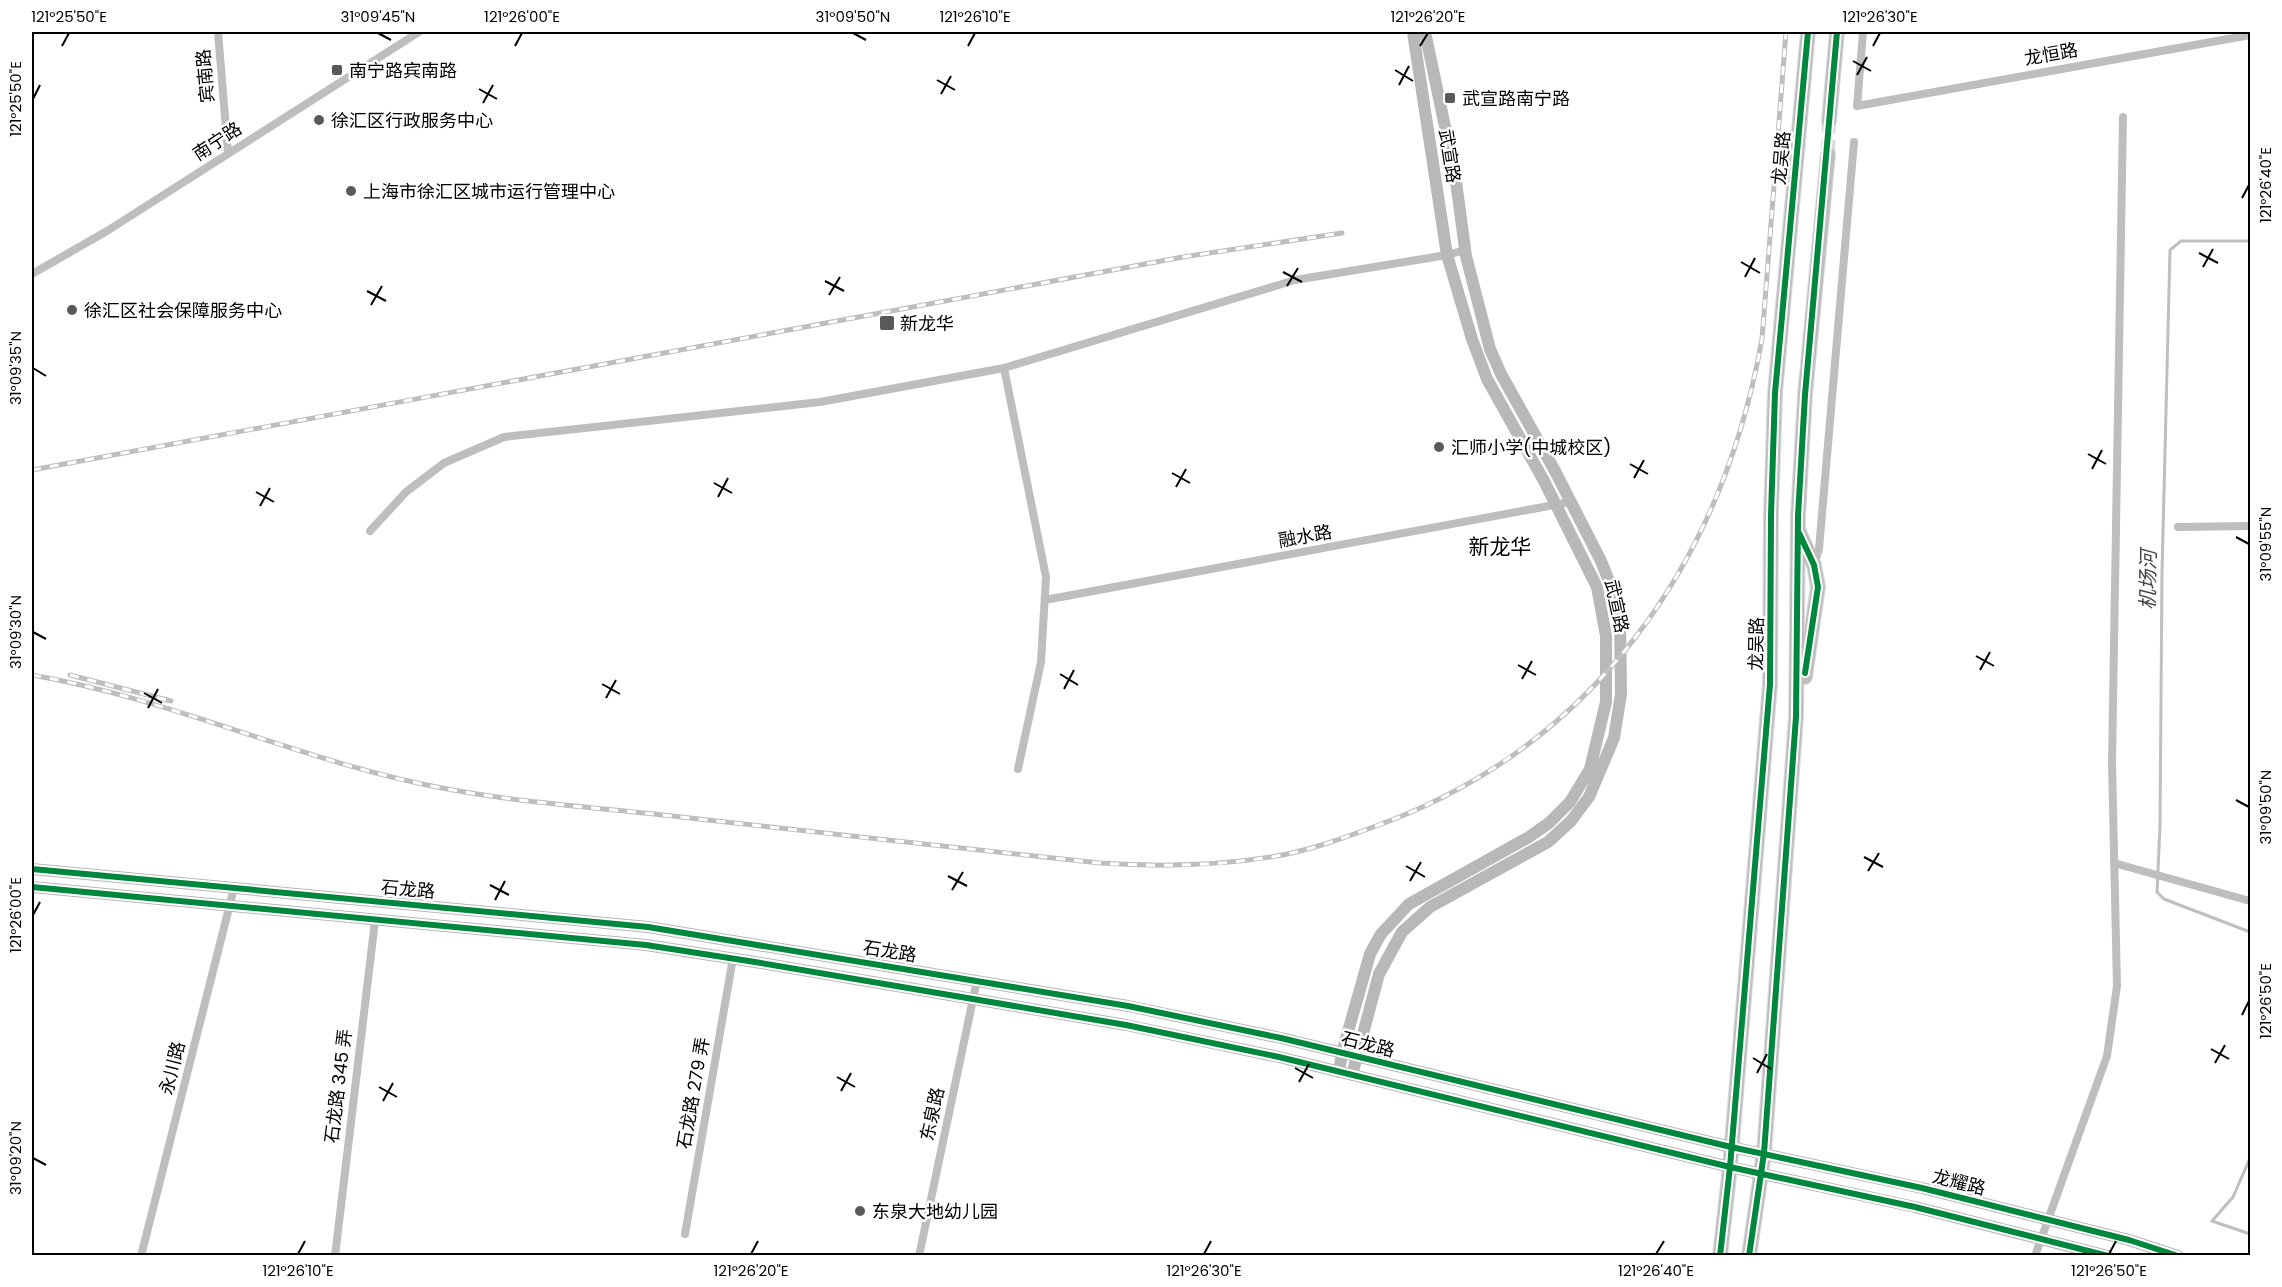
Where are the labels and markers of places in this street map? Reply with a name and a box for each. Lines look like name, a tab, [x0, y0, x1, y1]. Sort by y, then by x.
place label: 南宁路宾南路	[349, 58, 457, 83]
marker: 南宁路宾南路	[330, 63, 344, 77]
place label: 武宣路南宁路	[1462, 86, 1570, 111]
marker: 武宣路南宁路	[1443, 91, 1457, 105]
place label: 徐汇区行政服务中心	[331, 108, 493, 133]
marker: 徐汇区行政服务中心	[312, 113, 326, 127]
place label: 上海市徐汇区城市运行管理中心	[363, 179, 615, 204]
marker: 上海市徐汇区城市运行管理中心	[344, 184, 358, 198]
place label: 徐汇区社会保障服务中心	[84, 298, 282, 323]
marker: 徐汇区社会保障服务中心	[65, 303, 79, 317]
place label: 新龙华	[900, 311, 954, 336]
marker: 新龙华	[878, 314, 896, 332]
place label: 汇师小学(中城校区)	[1451, 435, 1611, 460]
marker: 汇师小学(中城校区)	[1432, 440, 1446, 454]
place label: 东泉大地幼儿园	[872, 1199, 998, 1224]
marker: 东泉大地幼儿园	[853, 1204, 867, 1218]

